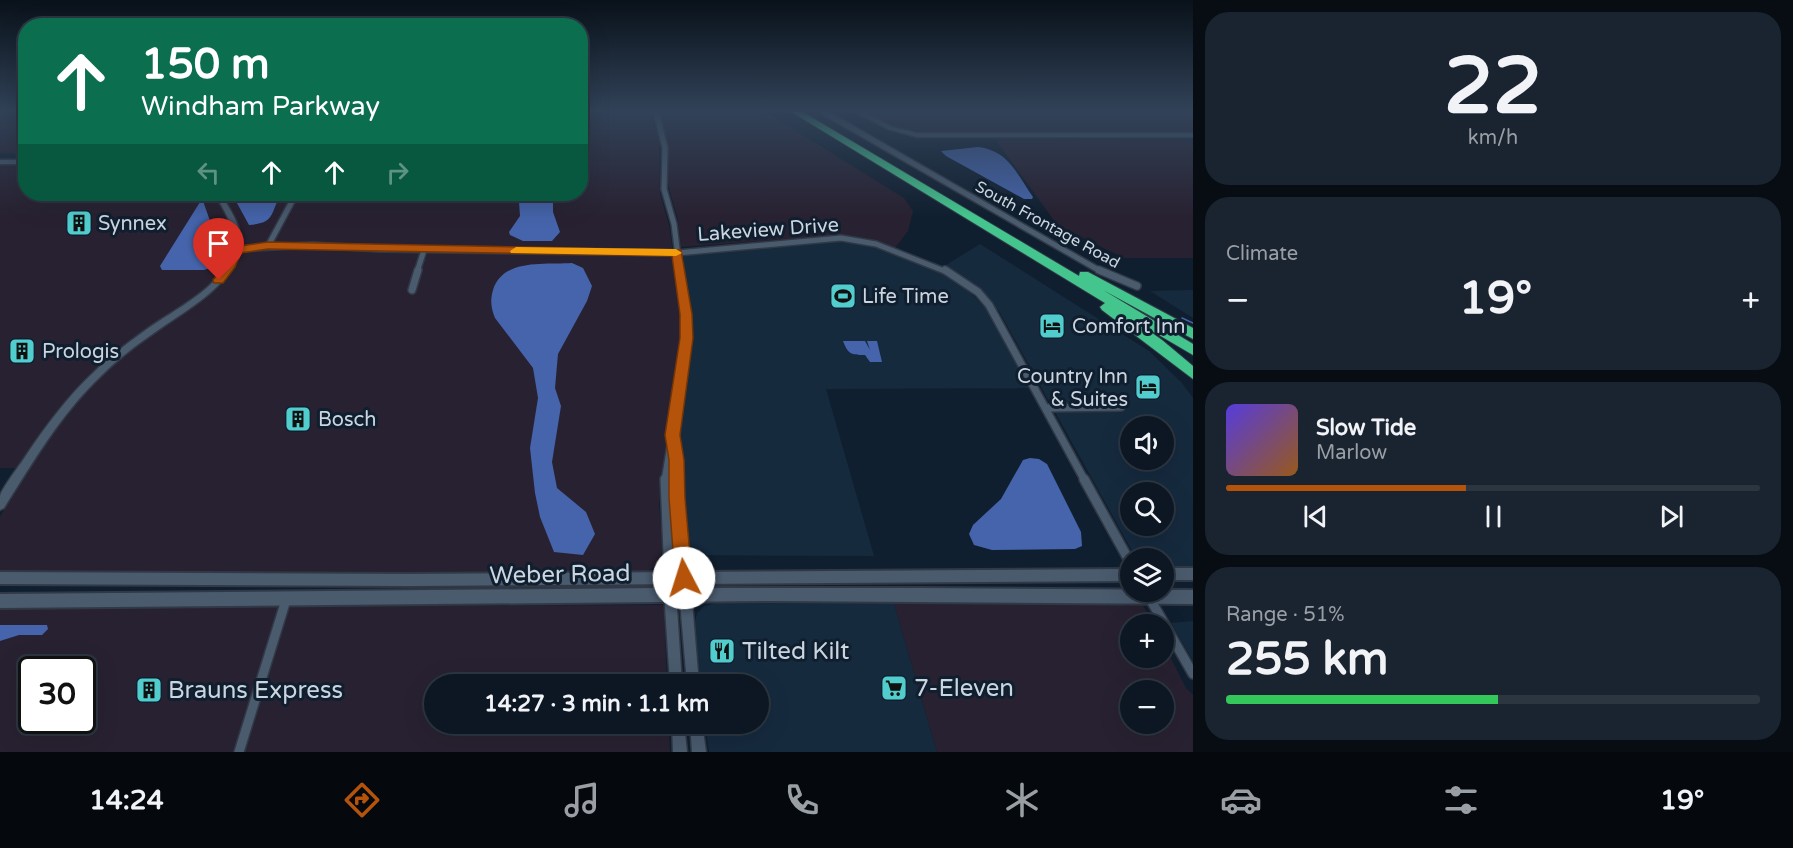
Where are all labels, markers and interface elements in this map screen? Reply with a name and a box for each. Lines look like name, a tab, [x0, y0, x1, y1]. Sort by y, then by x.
text: 150 m	[141, 39, 270, 90]
text: 22	[1444, 40, 1542, 134]
icon: ahead	[42, 42, 120, 120]
text: Windham Parkway	[141, 90, 380, 123]
text: km/h	[1468, 126, 1518, 150]
icon: left	[192, 156, 225, 189]
icon: ahead	[255, 156, 288, 189]
icon: ahead	[318, 156, 351, 189]
icon: right	[381, 156, 414, 189]
street label: South Frontage Road	[972, 177, 1123, 273]
building icon: Synnex	[64, 208, 94, 238]
place label: Synnex	[98, 212, 167, 236]
street label: Lakeview Drive	[696, 213, 840, 247]
pin	[193, 218, 244, 280]
icon: arrive	[202, 227, 235, 260]
text: Climate	[1226, 242, 1298, 266]
text: 19°	[1459, 272, 1532, 326]
sports icon: Life Time	[828, 281, 858, 311]
text: −	[1226, 281, 1250, 320]
text: +	[1741, 281, 1760, 320]
place label: Life Time	[862, 285, 949, 309]
hotel icon: Comfort Inn	[1037, 311, 1067, 341]
place label: Comfort Inn	[1072, 315, 1185, 339]
building icon: Prologis	[7, 336, 37, 366]
place label: Prologis	[42, 340, 119, 364]
place label: Country Inn & Suites	[1017, 365, 1128, 412]
hotel icon: Country Inn & Suites	[1133, 372, 1163, 402]
building icon: Bosch	[283, 404, 313, 434]
place label: Bosch	[318, 408, 376, 432]
text: Slow Tide	[1316, 415, 1416, 441]
map controls	[1120, 416, 1174, 734]
button: sound	[1120, 416, 1174, 470]
text: Marlow	[1316, 441, 1387, 465]
button: search	[1120, 482, 1174, 536]
icon: previous	[1299, 500, 1332, 533]
icon: pause	[1477, 500, 1510, 533]
icon: next	[1655, 500, 1688, 533]
position arrow	[652, 546, 716, 610]
button: layers	[1120, 548, 1174, 602]
street label: Weber Road	[489, 559, 631, 590]
text: Range · 51%	[1226, 603, 1345, 627]
button: +	[1120, 614, 1174, 668]
text: 255 km	[1226, 633, 1388, 687]
restaurant icon: Tilted Kilt	[707, 636, 737, 666]
place label: Tilted Kilt	[742, 637, 850, 666]
speed limit sign: 30	[18, 656, 96, 734]
supermarket icon: 7-Eleven	[879, 673, 909, 703]
place label: 7-Eleven	[914, 674, 1014, 703]
building icon: Brauns Express	[134, 675, 164, 705]
place label: Brauns Express	[168, 676, 343, 705]
button: −	[1120, 680, 1174, 734]
text: 14:27 · 3 min · 1.1 km	[484, 691, 709, 717]
icon: directions	[341, 779, 383, 821]
icon: music	[561, 779, 603, 821]
icon: phone	[781, 779, 823, 821]
icon: climate	[1001, 779, 1043, 821]
icon: car	[1220, 779, 1262, 821]
icon: filters	[1440, 779, 1482, 821]
text: 14:24	[89, 784, 164, 817]
text: 19°	[1660, 784, 1704, 817]

